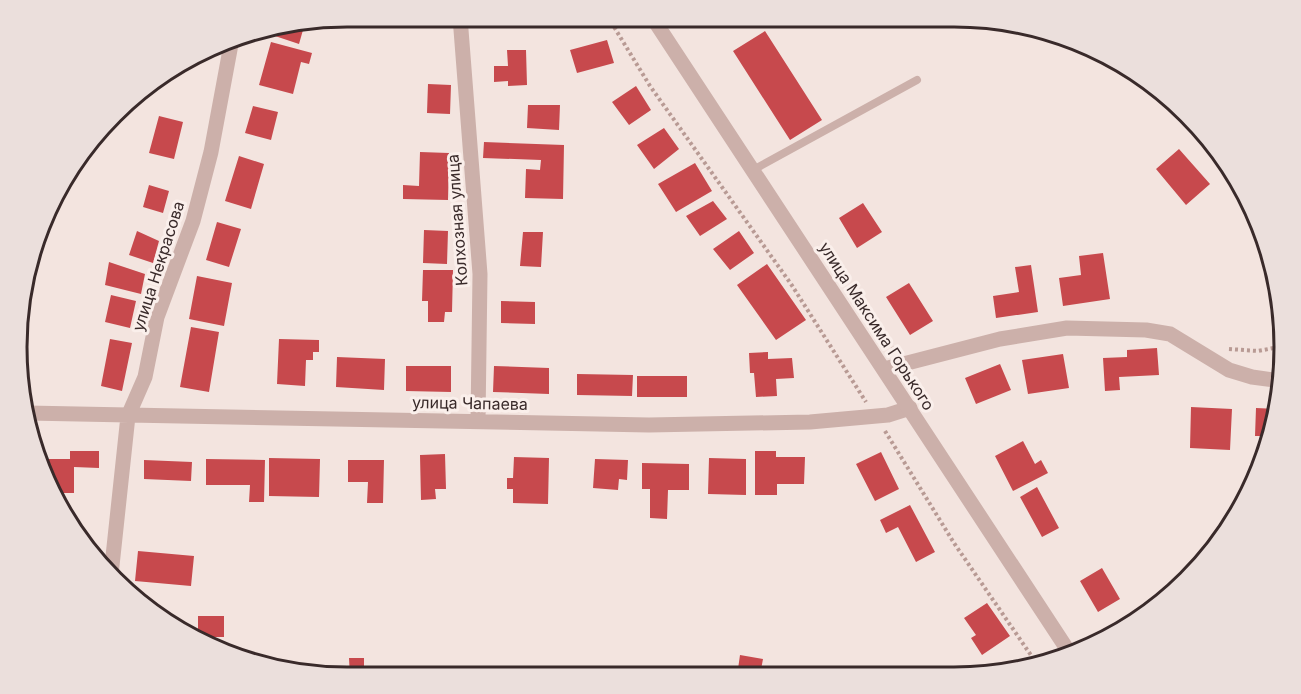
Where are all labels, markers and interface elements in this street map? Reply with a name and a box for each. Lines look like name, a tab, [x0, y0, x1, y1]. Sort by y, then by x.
street label: Колхозная улица	[442, 153, 472, 287]
street label: улица Некрасова	[128, 198, 188, 334]
street label: улица Максима Горького	[815, 238, 939, 414]
street label: улица Чапаева	[412, 392, 528, 414]

